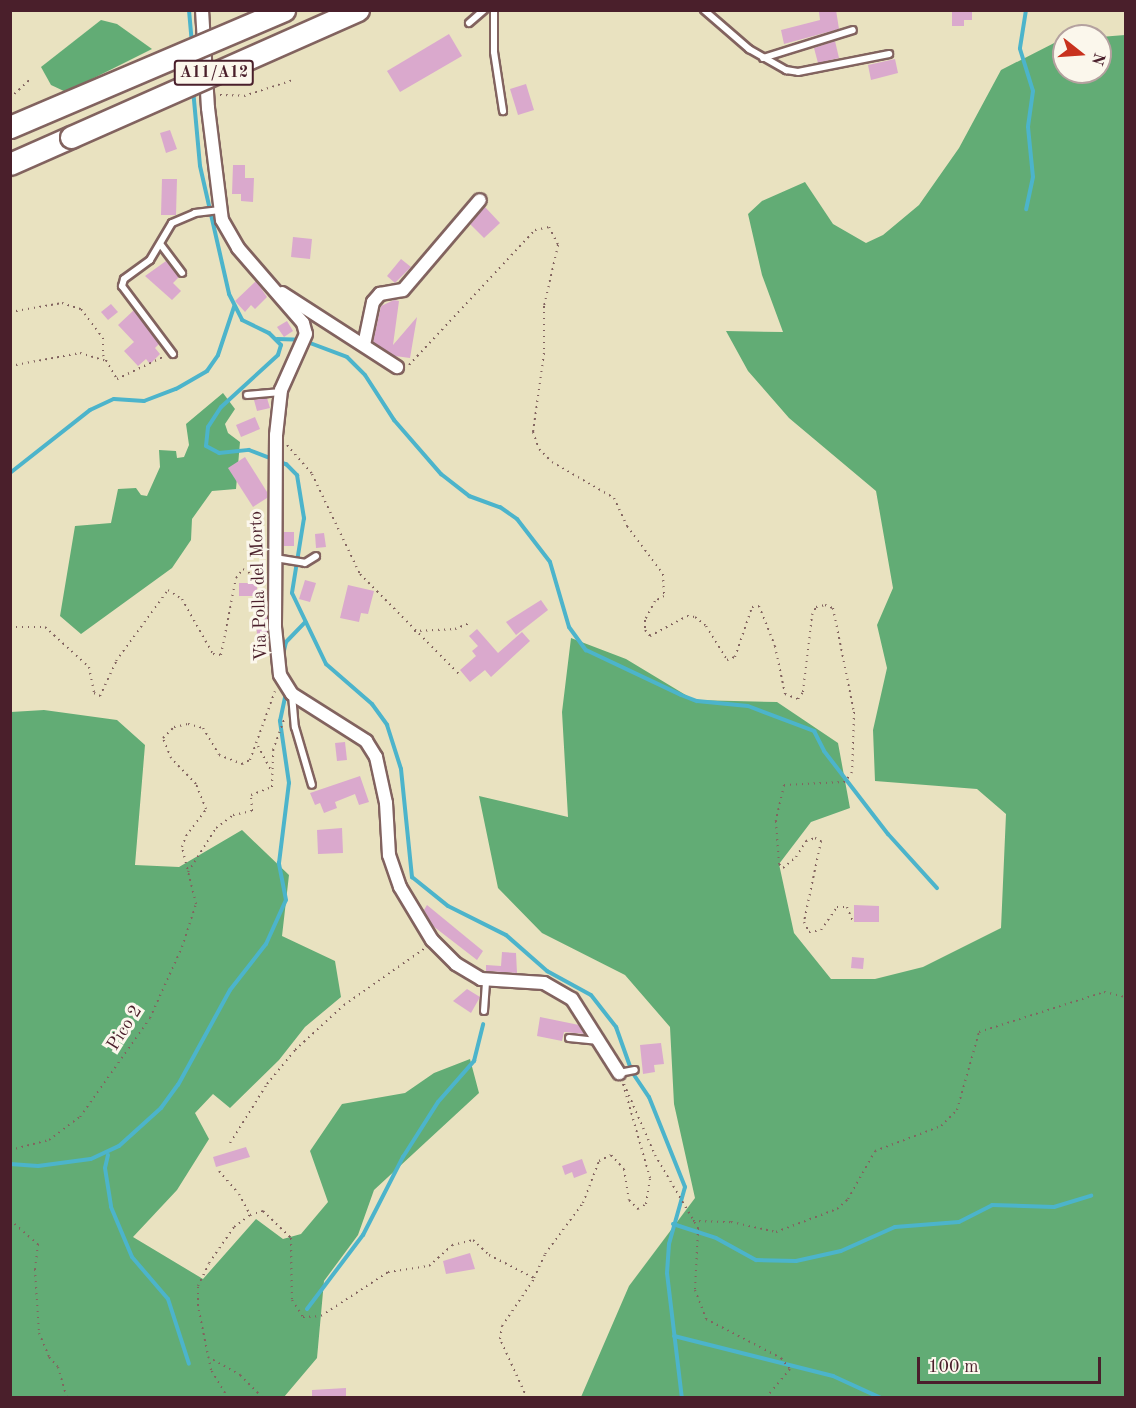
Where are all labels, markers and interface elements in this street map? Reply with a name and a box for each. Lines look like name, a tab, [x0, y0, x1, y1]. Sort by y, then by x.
north arrow	[1052, 24, 1112, 84]
text: N	[1088, 50, 1107, 67]
road number: A11/A12	[174, 60, 254, 86]
street label: Via Polla del Morto	[246, 511, 272, 661]
street label: Pico 2	[103, 1001, 147, 1055]
scale bar	[920, 1345, 1104, 1383]
text: 100 m	[928, 1358, 979, 1376]

